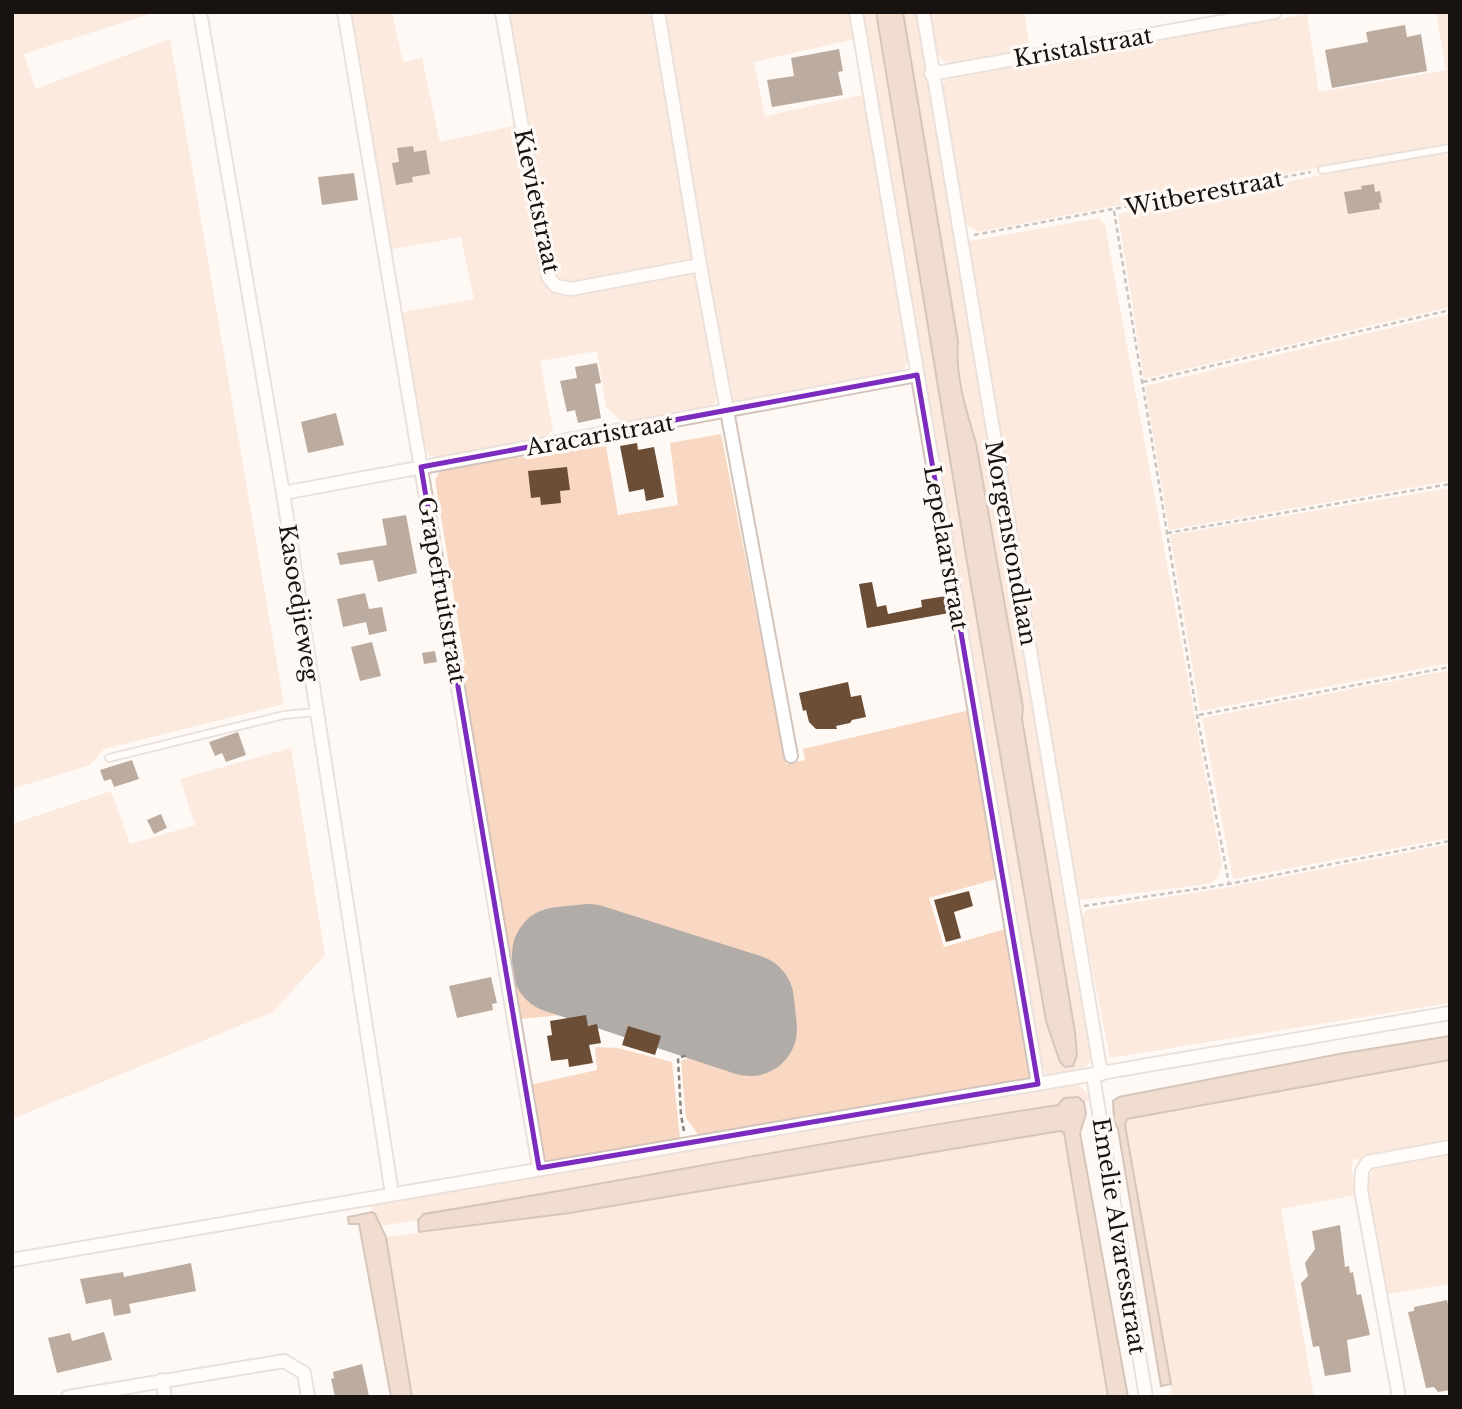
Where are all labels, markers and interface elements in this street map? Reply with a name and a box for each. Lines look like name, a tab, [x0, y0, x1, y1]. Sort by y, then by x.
street label: Kristalstraat	[1011, 21, 1155, 73]
street label: Kievietstraat	[508, 126, 566, 276]
street label: Witberestraat	[1122, 164, 1285, 222]
street label: Aracaristraat	[523, 408, 676, 462]
street label: Morgenstondlaan	[979, 438, 1043, 648]
street label: Lepelaarstraat	[918, 463, 974, 633]
street label: Grapefruitstraat	[412, 494, 472, 686]
street label: Kasoedjieweg	[273, 522, 325, 684]
street label: Emelie Alvaresstraat	[1086, 1116, 1152, 1357]

